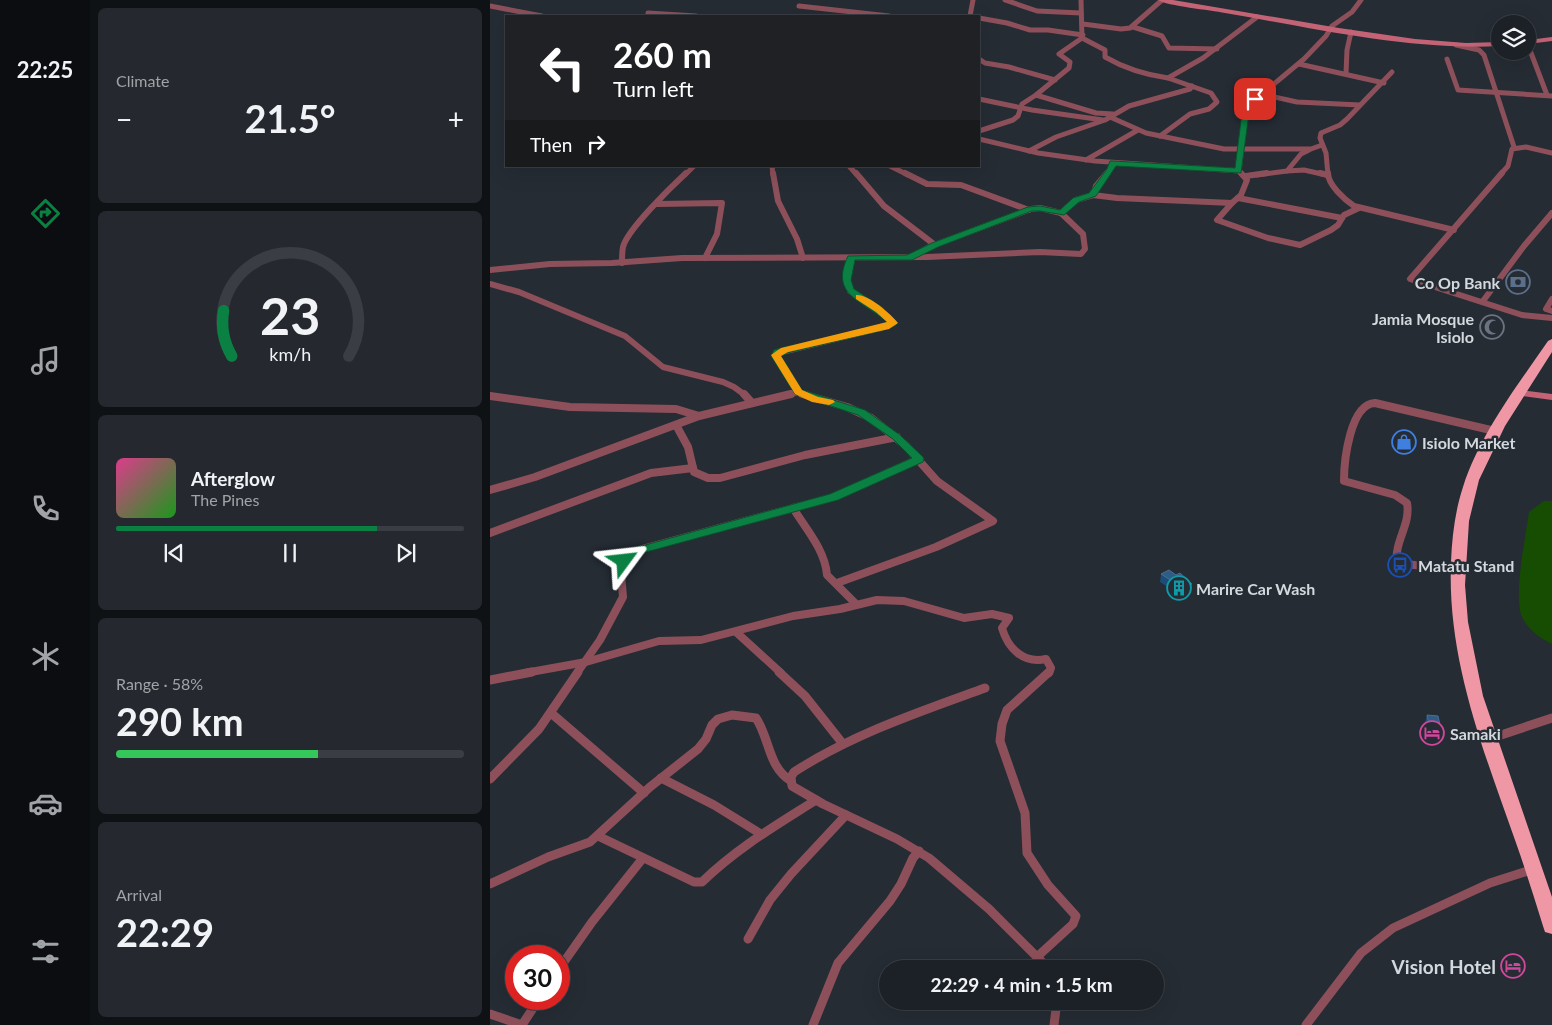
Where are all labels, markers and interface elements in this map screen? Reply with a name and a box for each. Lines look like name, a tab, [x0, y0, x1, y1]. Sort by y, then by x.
map controls	[1491, 15, 1536, 60]
button: layers	[1491, 15, 1536, 60]
text: 260 m	[613, 33, 712, 75]
icon: left	[530, 35, 595, 100]
text: 22:25	[17, 56, 73, 83]
text: Climate	[116, 71, 169, 90]
text: Turn left	[613, 75, 694, 102]
pin	[1234, 78, 1276, 120]
icon: arrive	[1241, 85, 1269, 113]
text: 21.5°	[245, 95, 335, 141]
text: −	[116, 102, 132, 136]
text: +	[448, 102, 464, 136]
icon: right	[582, 130, 610, 158]
text: Then	[530, 133, 572, 156]
icon: directions	[28, 196, 63, 231]
bank icon: Co Op Bank	[1505, 269, 1531, 295]
place label: Co Op Bank	[1415, 273, 1500, 292]
text: 23	[260, 284, 320, 346]
place label: Jamia Mosque Isiolo	[1372, 309, 1474, 346]
mosque icon: Jamia Mosque Isiolo	[1479, 314, 1505, 340]
icon: music	[28, 343, 63, 378]
text: km/h	[269, 343, 311, 365]
shop icon: Isiolo Market	[1391, 429, 1417, 455]
place label: Isiolo Market	[1422, 433, 1515, 452]
text: Afterglow	[191, 467, 275, 490]
text: The Pines	[191, 490, 260, 509]
icon: phone	[28, 491, 63, 526]
position arrow	[597, 534, 649, 586]
icon: previous	[160, 539, 188, 567]
icon: pause	[276, 539, 304, 567]
icon: next	[392, 539, 420, 567]
bus stop icon: Matatu Stand	[1387, 552, 1413, 578]
place label: Matatu Stand	[1418, 556, 1514, 575]
building icon: Marire Car Wash	[1166, 575, 1192, 601]
place label: Marire Car Wash	[1196, 579, 1315, 598]
icon: climate	[28, 639, 63, 674]
text: Range · 58%	[116, 674, 203, 693]
text: 290 km	[116, 698, 244, 744]
hotel icon: Samaki	[1419, 720, 1445, 746]
place label: Samaki	[1450, 724, 1501, 743]
icon: car	[28, 786, 63, 821]
text: Arrival	[116, 885, 162, 904]
text: 22:29	[116, 909, 214, 955]
icon: filters	[28, 934, 63, 969]
speed limit sign: 30	[505, 945, 570, 1010]
hotel icon: Vision Hotel	[1500, 953, 1526, 979]
place label: Vision Hotel	[1391, 955, 1496, 978]
text: 22:29 · 4 min · 1.5 km	[930, 973, 1113, 996]

